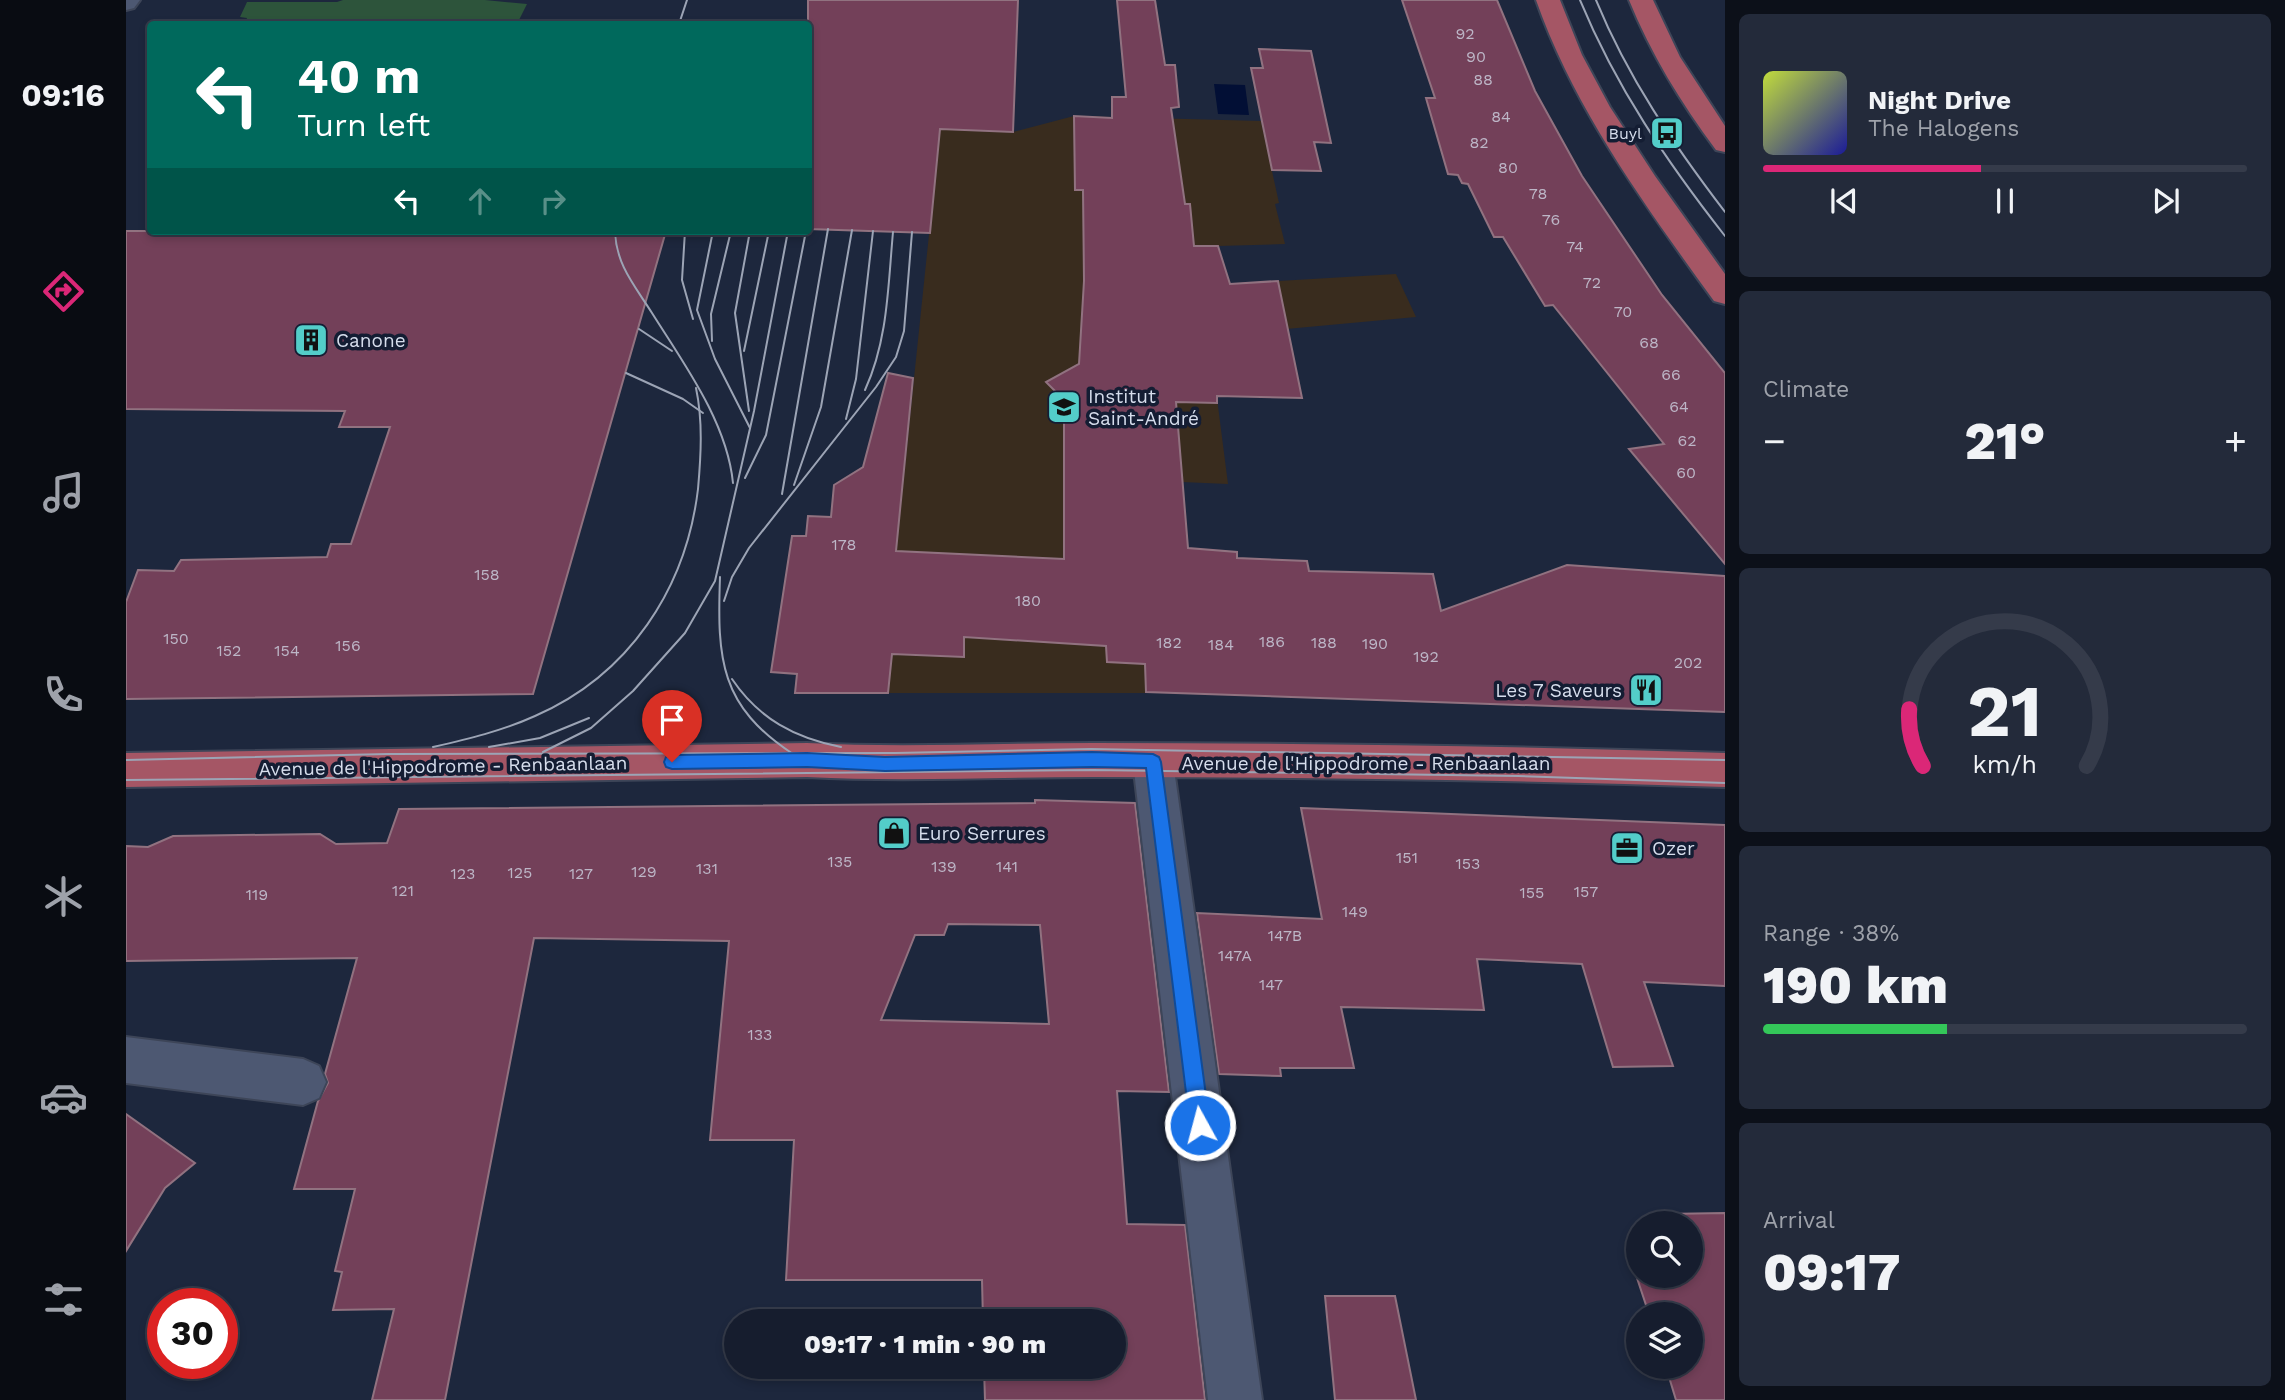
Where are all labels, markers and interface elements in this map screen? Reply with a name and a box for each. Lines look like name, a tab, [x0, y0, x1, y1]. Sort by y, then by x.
house number: 92	[1455, 24, 1475, 43]
text: 40 m	[297, 47, 420, 105]
house number: 90	[1466, 47, 1486, 66]
icon: left	[182, 49, 273, 140]
house number: 88	[1473, 70, 1493, 89]
text: 09:16	[21, 76, 105, 114]
text: Night Drive	[1868, 85, 2011, 115]
text: Turn left	[297, 106, 430, 144]
house number: 84	[1491, 107, 1511, 126]
bus stop icon: Buyl	[1648, 114, 1686, 152]
text: The Halogens	[1868, 115, 2019, 142]
place label: Buyl	[1609, 124, 1642, 143]
house number: 82	[1469, 133, 1489, 152]
house number: 80	[1498, 158, 1518, 177]
icon: left	[388, 182, 426, 220]
icon: ahead	[461, 182, 499, 220]
icon: right	[534, 182, 572, 220]
icon: previous	[1825, 182, 1863, 220]
icon: pause	[1986, 182, 2024, 220]
icon: next	[2147, 182, 2185, 220]
house number: 78	[1529, 184, 1547, 203]
house number: 76	[1542, 210, 1560, 229]
house number: 74	[1566, 237, 1584, 256]
icon: directions	[39, 267, 88, 316]
house number: 72	[1583, 273, 1601, 292]
house number: 70	[1614, 302, 1632, 321]
building icon: Canone	[292, 321, 330, 359]
place label: Canone	[336, 329, 406, 352]
house number: 68	[1639, 333, 1659, 352]
house number: 66	[1661, 365, 1681, 384]
text: Climate	[1763, 376, 1849, 403]
place label: Institut Saint-André	[1088, 385, 1199, 430]
school or university icon: Institut Saint-André	[1045, 388, 1083, 426]
house number: 64	[1669, 397, 1689, 416]
text: 21°	[1965, 411, 2045, 472]
text: −	[1763, 419, 1786, 463]
text: +	[2224, 419, 2247, 463]
house number: 62	[1677, 431, 1697, 450]
house number: 60	[1676, 463, 1696, 482]
icon: music	[39, 468, 88, 517]
house number: 178	[832, 535, 856, 554]
house number: 158	[474, 565, 500, 584]
house number: 180	[1015, 591, 1041, 610]
house number: 150	[163, 629, 189, 648]
house number: 186	[1259, 632, 1285, 651]
house number: 182	[1156, 633, 1182, 652]
house number: 188	[1311, 633, 1337, 652]
house number: 190	[1362, 634, 1388, 653]
house number: 184	[1208, 635, 1234, 654]
house number: 156	[335, 636, 361, 655]
house number: 152	[217, 641, 241, 660]
house number: 154	[274, 641, 300, 660]
house number: 192	[1413, 647, 1439, 666]
house number: 202	[1674, 653, 1702, 672]
text: 21	[1968, 668, 2042, 754]
icon: phone	[39, 670, 88, 719]
restaurant icon: Les 7 Saveurs	[1627, 671, 1665, 709]
place label: Les 7 Saveurs	[1495, 679, 1622, 702]
pin	[642, 690, 702, 762]
icon: arrive	[653, 701, 691, 739]
text: km/h	[1973, 750, 2037, 779]
street label: Avenue de l'Hippodrome - Renbaanlaan	[258, 751, 628, 781]
street label: Avenue de l'Hippodrome - Renbaanlaan	[1182, 752, 1550, 775]
shop icon: Euro Serrures	[875, 814, 913, 852]
place label: Euro Serrures	[918, 822, 1046, 845]
office icon: Ozer	[1608, 829, 1646, 867]
place label: Ozer	[1652, 837, 1695, 860]
house number: 151	[1396, 848, 1418, 867]
house number: 135	[828, 852, 852, 871]
house number: 153	[1456, 854, 1480, 873]
house number: 139	[931, 857, 957, 876]
house number: 141	[996, 857, 1018, 876]
house number: 131	[696, 859, 718, 878]
house number: 129	[631, 862, 657, 881]
house number: 125	[508, 863, 532, 882]
house number: 123	[451, 864, 475, 883]
house number: 127	[569, 864, 593, 883]
icon: climate	[39, 872, 88, 921]
house number: 121	[392, 881, 414, 900]
house number: 157	[1574, 882, 1598, 901]
house number: 155	[1520, 883, 1544, 902]
house number: 119	[246, 885, 268, 904]
house number: 149	[1342, 902, 1368, 921]
text: Range · 38%	[1763, 920, 1899, 947]
house number: 147B	[1268, 926, 1302, 945]
house number: 147A	[1218, 946, 1252, 965]
text: 190 km	[1763, 955, 1948, 1016]
house number: 147	[1259, 975, 1283, 994]
house number: 133	[748, 1025, 772, 1044]
icon: car	[39, 1073, 88, 1122]
position arrow	[1163, 1088, 1237, 1162]
text: Arrival	[1763, 1207, 1835, 1234]
map controls	[1626, 1211, 1703, 1379]
button: search	[1626, 1211, 1703, 1288]
text: 09:17	[1763, 1242, 1900, 1303]
icon: filters	[39, 1275, 88, 1324]
speed limit sign: 30	[147, 1288, 238, 1379]
button: layers	[1626, 1302, 1703, 1379]
text: 09:17 · 1 min · 90 m	[804, 1329, 1046, 1359]

